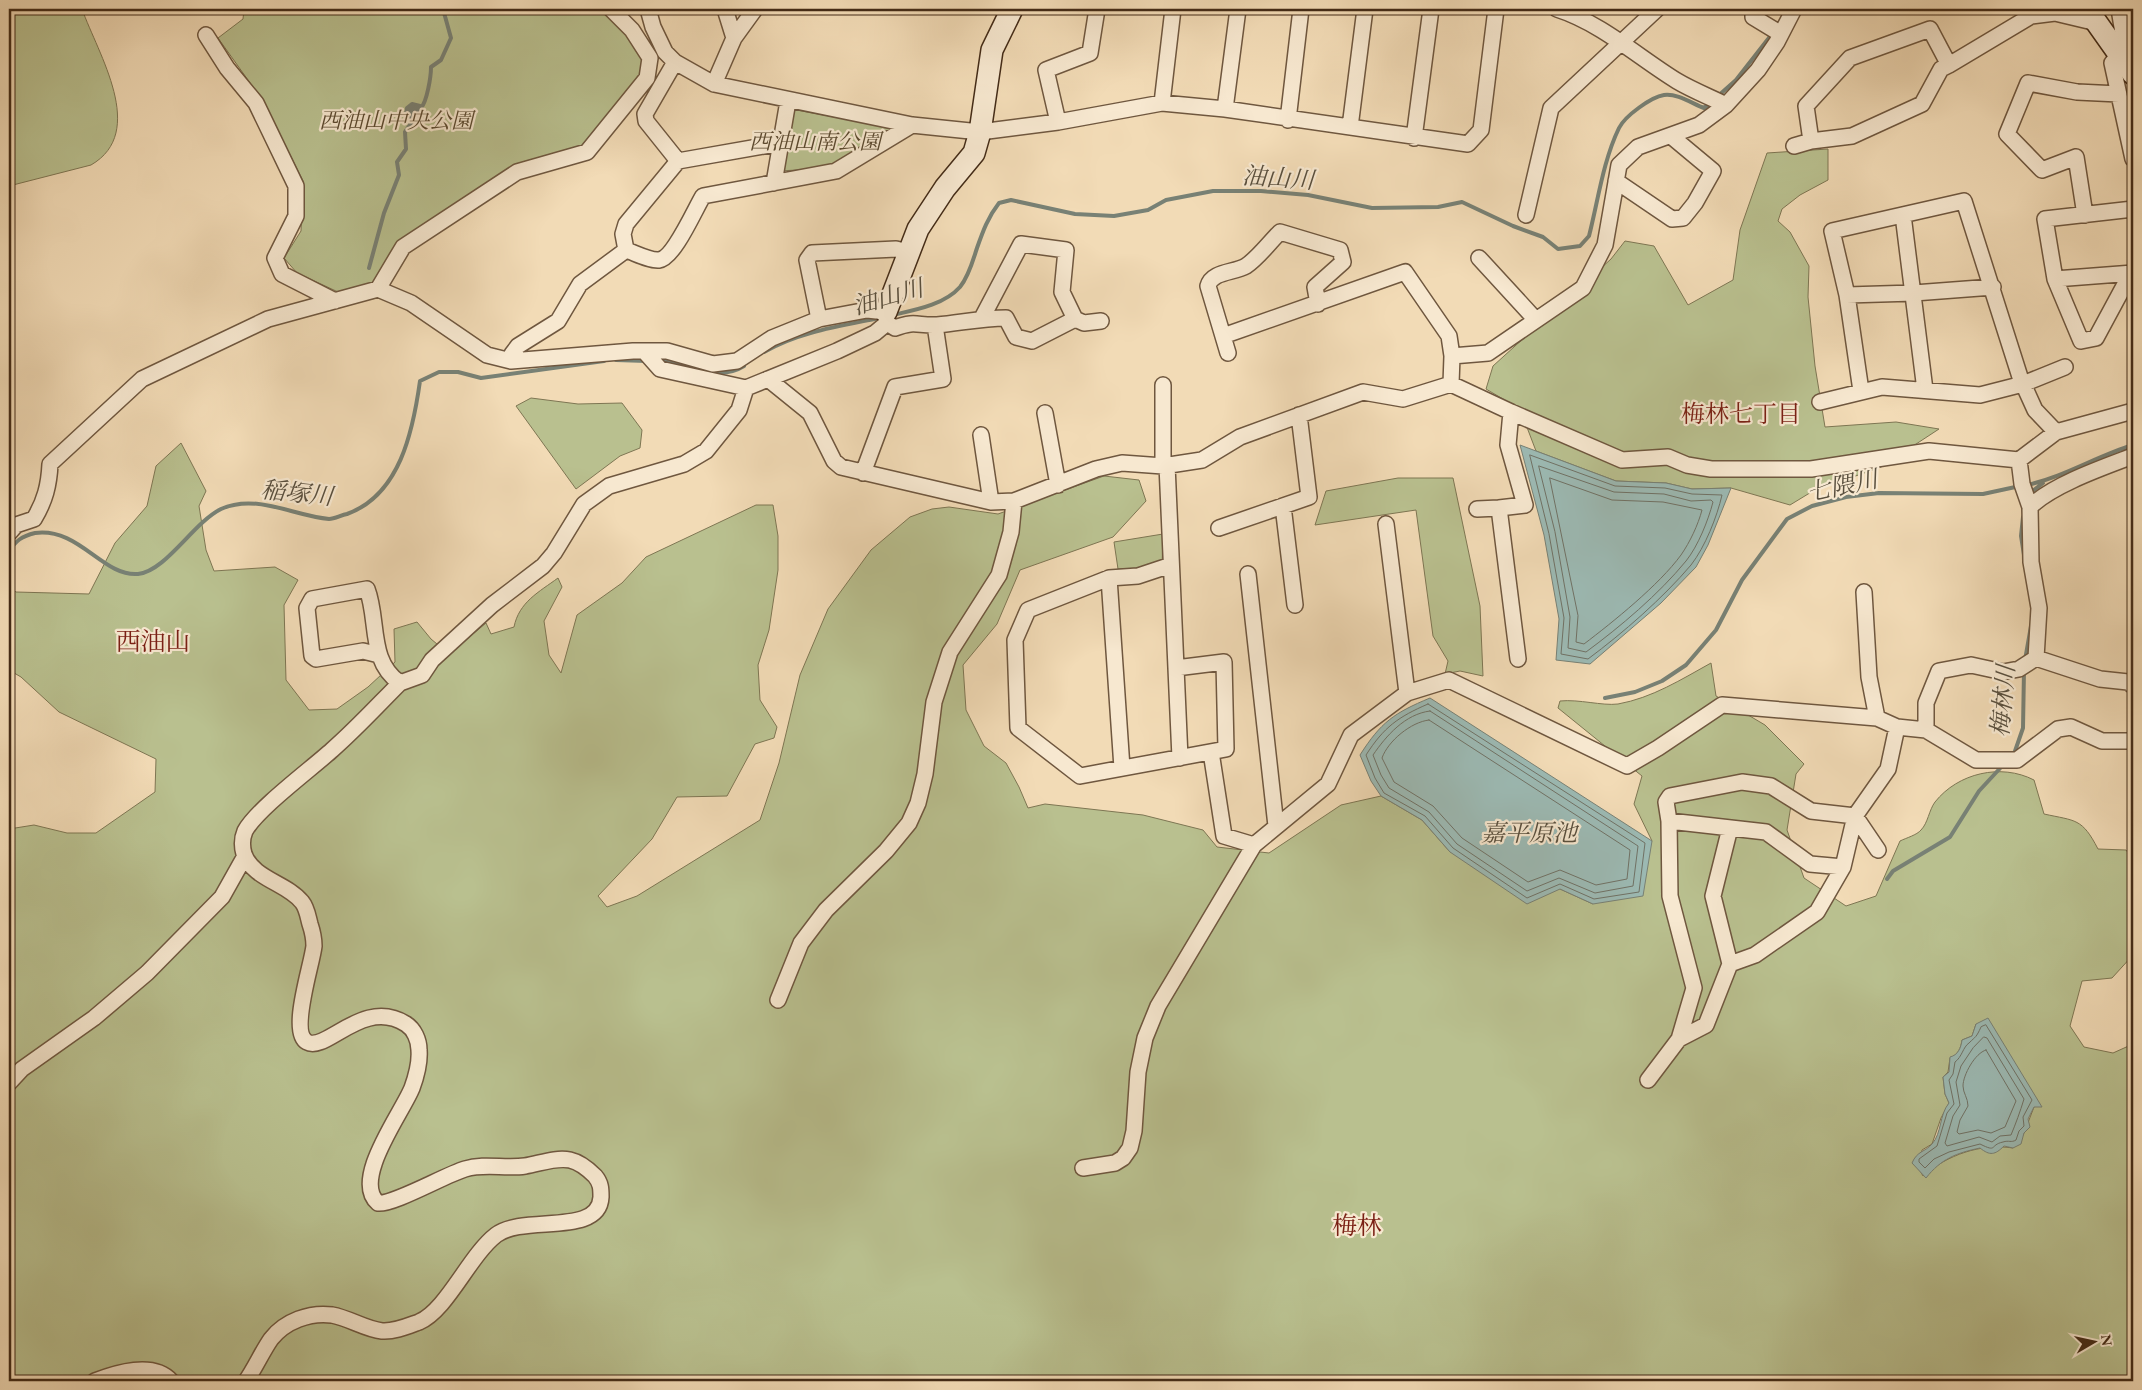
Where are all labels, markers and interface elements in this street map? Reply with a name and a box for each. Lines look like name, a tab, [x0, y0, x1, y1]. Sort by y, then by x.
park label: 西油山中央公園	[319, 106, 476, 135]
park label: 西油山南公園	[749, 127, 884, 156]
water label: 油山川	[1241, 160, 1318, 196]
water label: 油山川	[849, 271, 930, 321]
district label: 梅林七丁目	[1681, 398, 1801, 429]
water label: 七隈川	[1803, 462, 1883, 508]
water label: 稲塚川	[260, 473, 337, 512]
district label: 西油山	[115, 625, 191, 657]
water label: 梅林川	[1984, 661, 2021, 738]
water label: 嘉平原池	[1481, 817, 1580, 848]
district label: 梅林	[1332, 1209, 1382, 1241]
north arrow	[2070, 1318, 2120, 1368]
text: N	[2097, 1333, 2117, 1348]

